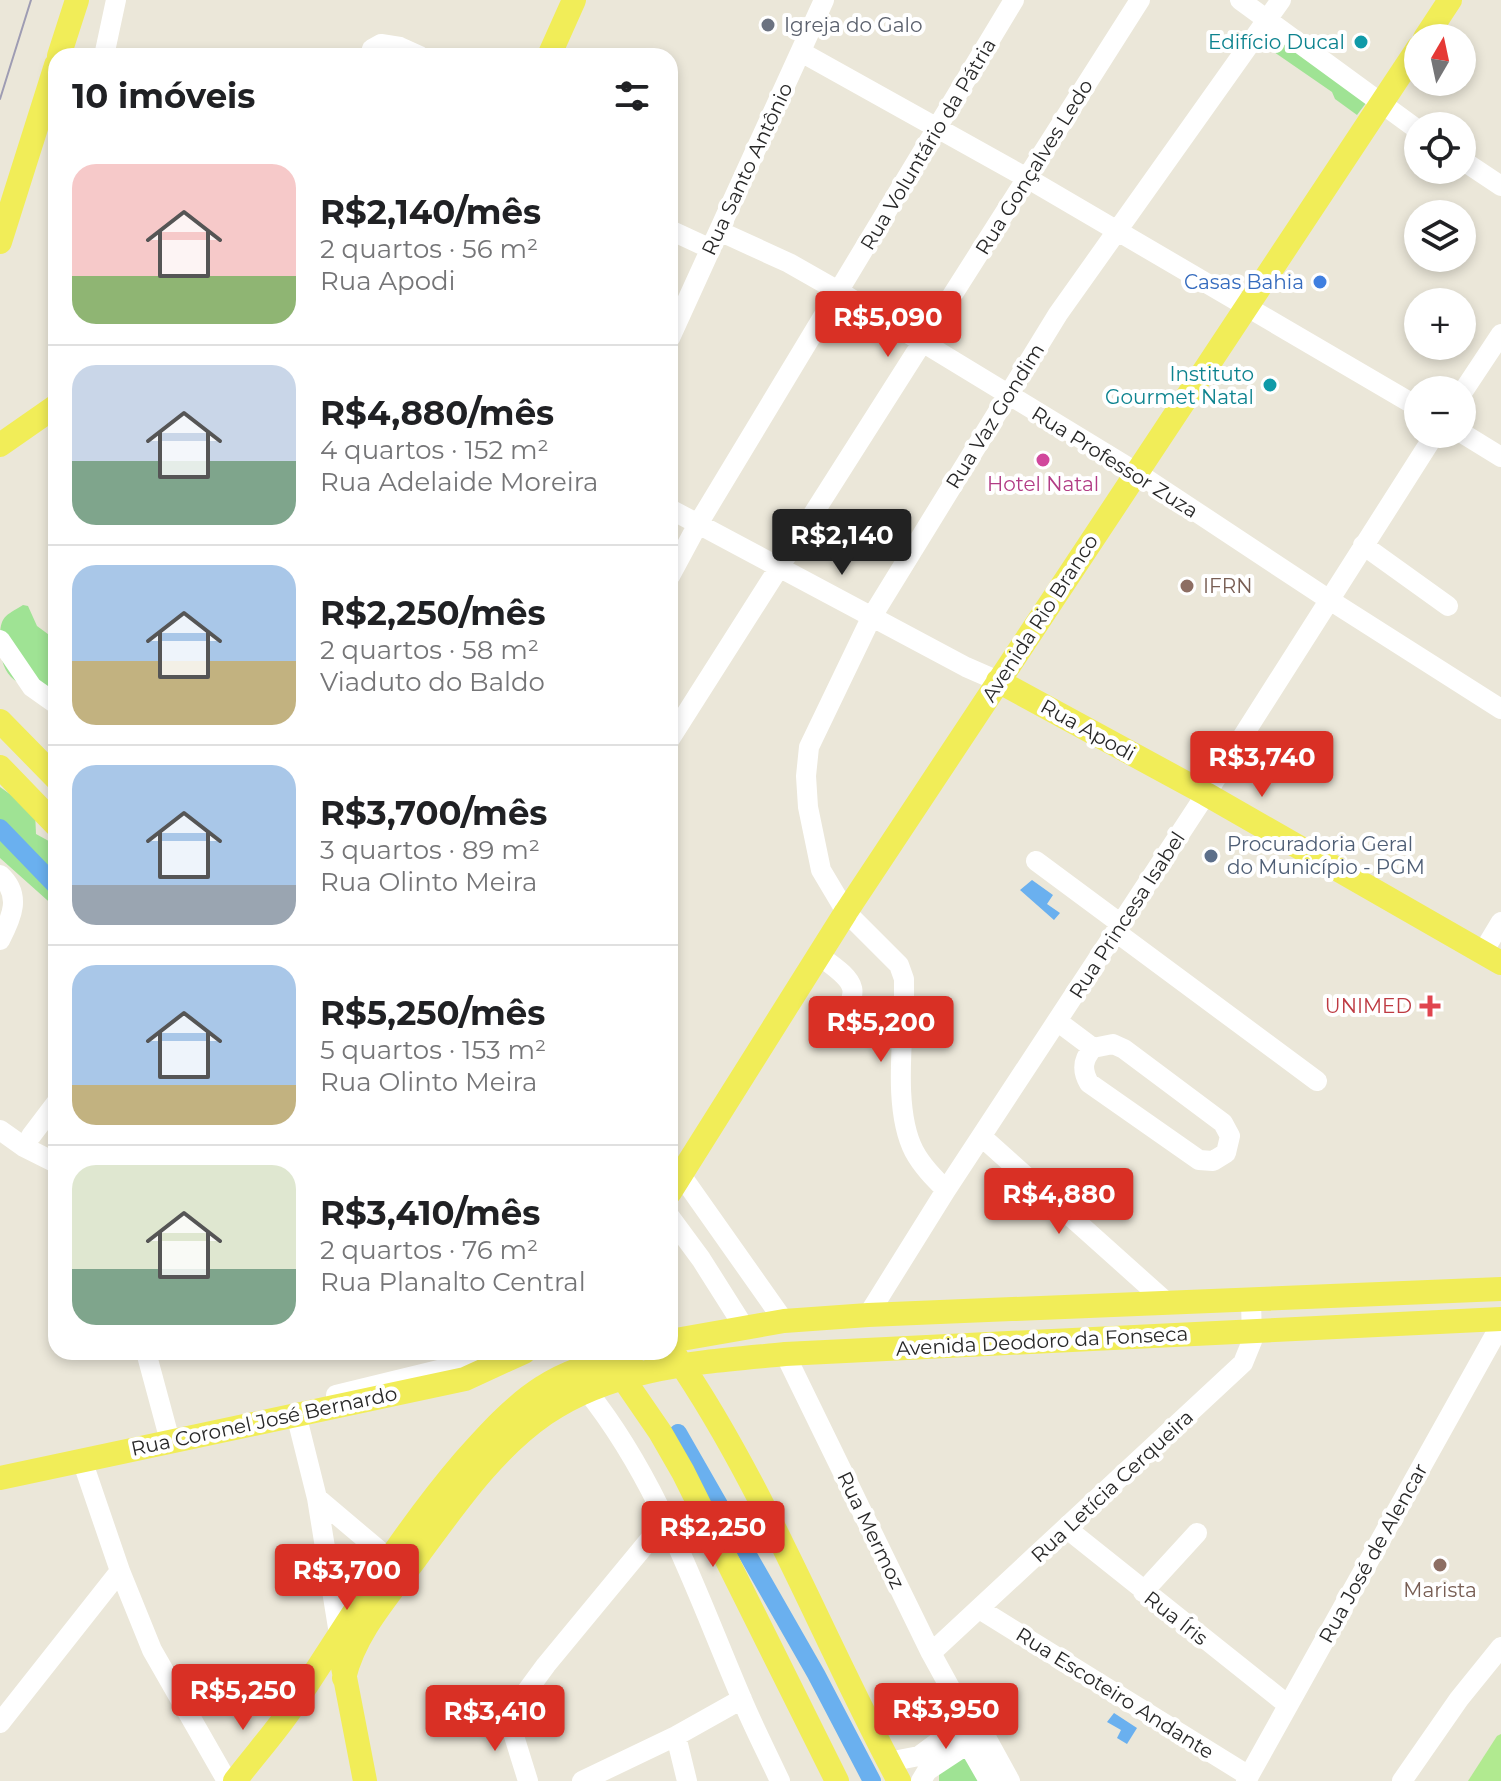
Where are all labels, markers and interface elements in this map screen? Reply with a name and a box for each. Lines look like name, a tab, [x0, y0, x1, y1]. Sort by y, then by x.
place label: Igreja do Galo	[784, 13, 922, 37]
marker: Igreja do Galo	[759, 16, 777, 34]
north arrow	[1404, 24, 1476, 96]
map controls	[1404, 24, 1476, 448]
place label: Edifício Ducal	[1208, 30, 1345, 54]
marker: Edifício Ducal	[1352, 33, 1370, 51]
street label: Rua Voluntário da Pátria	[855, 34, 1001, 254]
icon: filters	[610, 74, 654, 118]
text: 10 imóveis	[72, 75, 255, 117]
street label: Rua Gonçalves Ledo	[970, 75, 1098, 259]
street label: Rua Santo Antônio	[696, 79, 798, 259]
button: locate	[1404, 112, 1476, 184]
text: R$2,140/mês	[320, 191, 541, 233]
icon: home	[136, 196, 232, 292]
button: layers	[1404, 200, 1476, 272]
text: 2 quartos · 56 m²	[320, 233, 538, 265]
text: Rua Apodi	[320, 265, 456, 297]
place label: Casas Bahia	[1184, 270, 1304, 294]
marker: Casas Bahia	[1311, 273, 1329, 291]
button: +	[1404, 288, 1476, 360]
pin: R$5,090	[814, 291, 962, 359]
text: R$5,090	[833, 301, 943, 333]
street label: Rua Vaz Gondim	[941, 339, 1049, 493]
place label: Instituto Gourmet Natal	[1105, 362, 1254, 409]
marker: Instituto Gourmet Natal	[1261, 376, 1279, 394]
button: −	[1404, 376, 1476, 448]
text: R$4,880/mês	[320, 392, 554, 434]
icon: home	[136, 397, 232, 493]
street label: Rua Professor Zuza	[1027, 401, 1203, 523]
text: 4 quartos · 152 m²	[320, 434, 549, 466]
marker: Hotel Natal	[1034, 451, 1052, 469]
text: Rua Adelaide Moreira	[320, 466, 598, 498]
place label: Hotel Natal	[987, 472, 1099, 496]
pin: R$2,140	[768, 509, 916, 577]
text: R$2,140	[790, 519, 894, 551]
street label: Avenida Rio Branco	[977, 530, 1103, 706]
place label: IFRN	[1203, 574, 1252, 598]
marker: IFRN	[1178, 577, 1196, 595]
text: R$2,250/mês	[320, 592, 546, 634]
icon: home	[136, 597, 232, 693]
text: 2 quartos · 58 m²	[320, 634, 539, 666]
text: Viaduto do Baldo	[320, 666, 545, 698]
street label: Rua Apodi	[1037, 694, 1139, 766]
pin: R$3,740	[1188, 731, 1336, 799]
text: R$3,740	[1208, 741, 1316, 773]
text: R$3,700/mês	[320, 792, 547, 834]
icon: home	[136, 797, 232, 893]
street label: Rua Princesa Isabel	[1064, 827, 1190, 1003]
place label: Procuradoria Geral do Município - PGM	[1227, 832, 1425, 879]
text: 3 quartos · 89 m²	[320, 834, 540, 866]
marker: Procuradoria Geral do Município - PGM	[1202, 847, 1220, 865]
text: Rua Olinto Meira	[320, 866, 537, 898]
text: R$5,250/mês	[320, 992, 545, 1034]
place label: UNIMED	[1325, 994, 1412, 1018]
marker: UNIMED	[1419, 995, 1441, 1017]
pin: R$5,200	[807, 996, 955, 1064]
icon: home	[136, 997, 232, 1093]
text: R$5,200	[827, 1006, 935, 1038]
text: 5 quartos · 153 m²	[320, 1034, 546, 1066]
text: Rua Olinto Meira	[320, 1066, 537, 1098]
pin: R$4,880	[985, 1168, 1133, 1236]
text: R$4,880	[1002, 1178, 1116, 1210]
text: R$3,410/mês	[320, 1192, 540, 1234]
icon: home	[136, 1197, 232, 1293]
text: 2 quartos · 76 m²	[320, 1234, 538, 1266]
text: Rua Planalto Central	[320, 1266, 586, 1298]
street label: Avenida Deodoro da Fonseca	[895, 1321, 1189, 1361]
street label: Rua Coronel José Bernardo	[129, 1381, 399, 1461]
street label: Rua Letícia Cerqueira	[1026, 1405, 1198, 1567]
street label: Rua José de Alencar	[1314, 1459, 1432, 1647]
street label: Rua Mermoz	[832, 1467, 910, 1593]
pin: R$2,250	[639, 1501, 787, 1569]
text: R$2,250	[660, 1511, 766, 1543]
pin: R$3,700	[273, 1544, 421, 1612]
text: R$3,700	[293, 1554, 401, 1586]
marker: Marista	[1431, 1556, 1449, 1574]
place label: Marista	[1403, 1578, 1477, 1602]
street label: Rua Íris	[1139, 1586, 1213, 1650]
street label: Rua Escoteiro Andante	[1012, 1622, 1218, 1764]
pin: R$5,250	[169, 1664, 317, 1732]
text: R$5,250	[190, 1674, 296, 1706]
pin: R$3,950	[872, 1683, 1020, 1751]
pin: R$3,410	[421, 1685, 569, 1753]
text: R$3,950	[892, 1693, 1000, 1725]
text: R$3,410	[444, 1695, 546, 1727]

